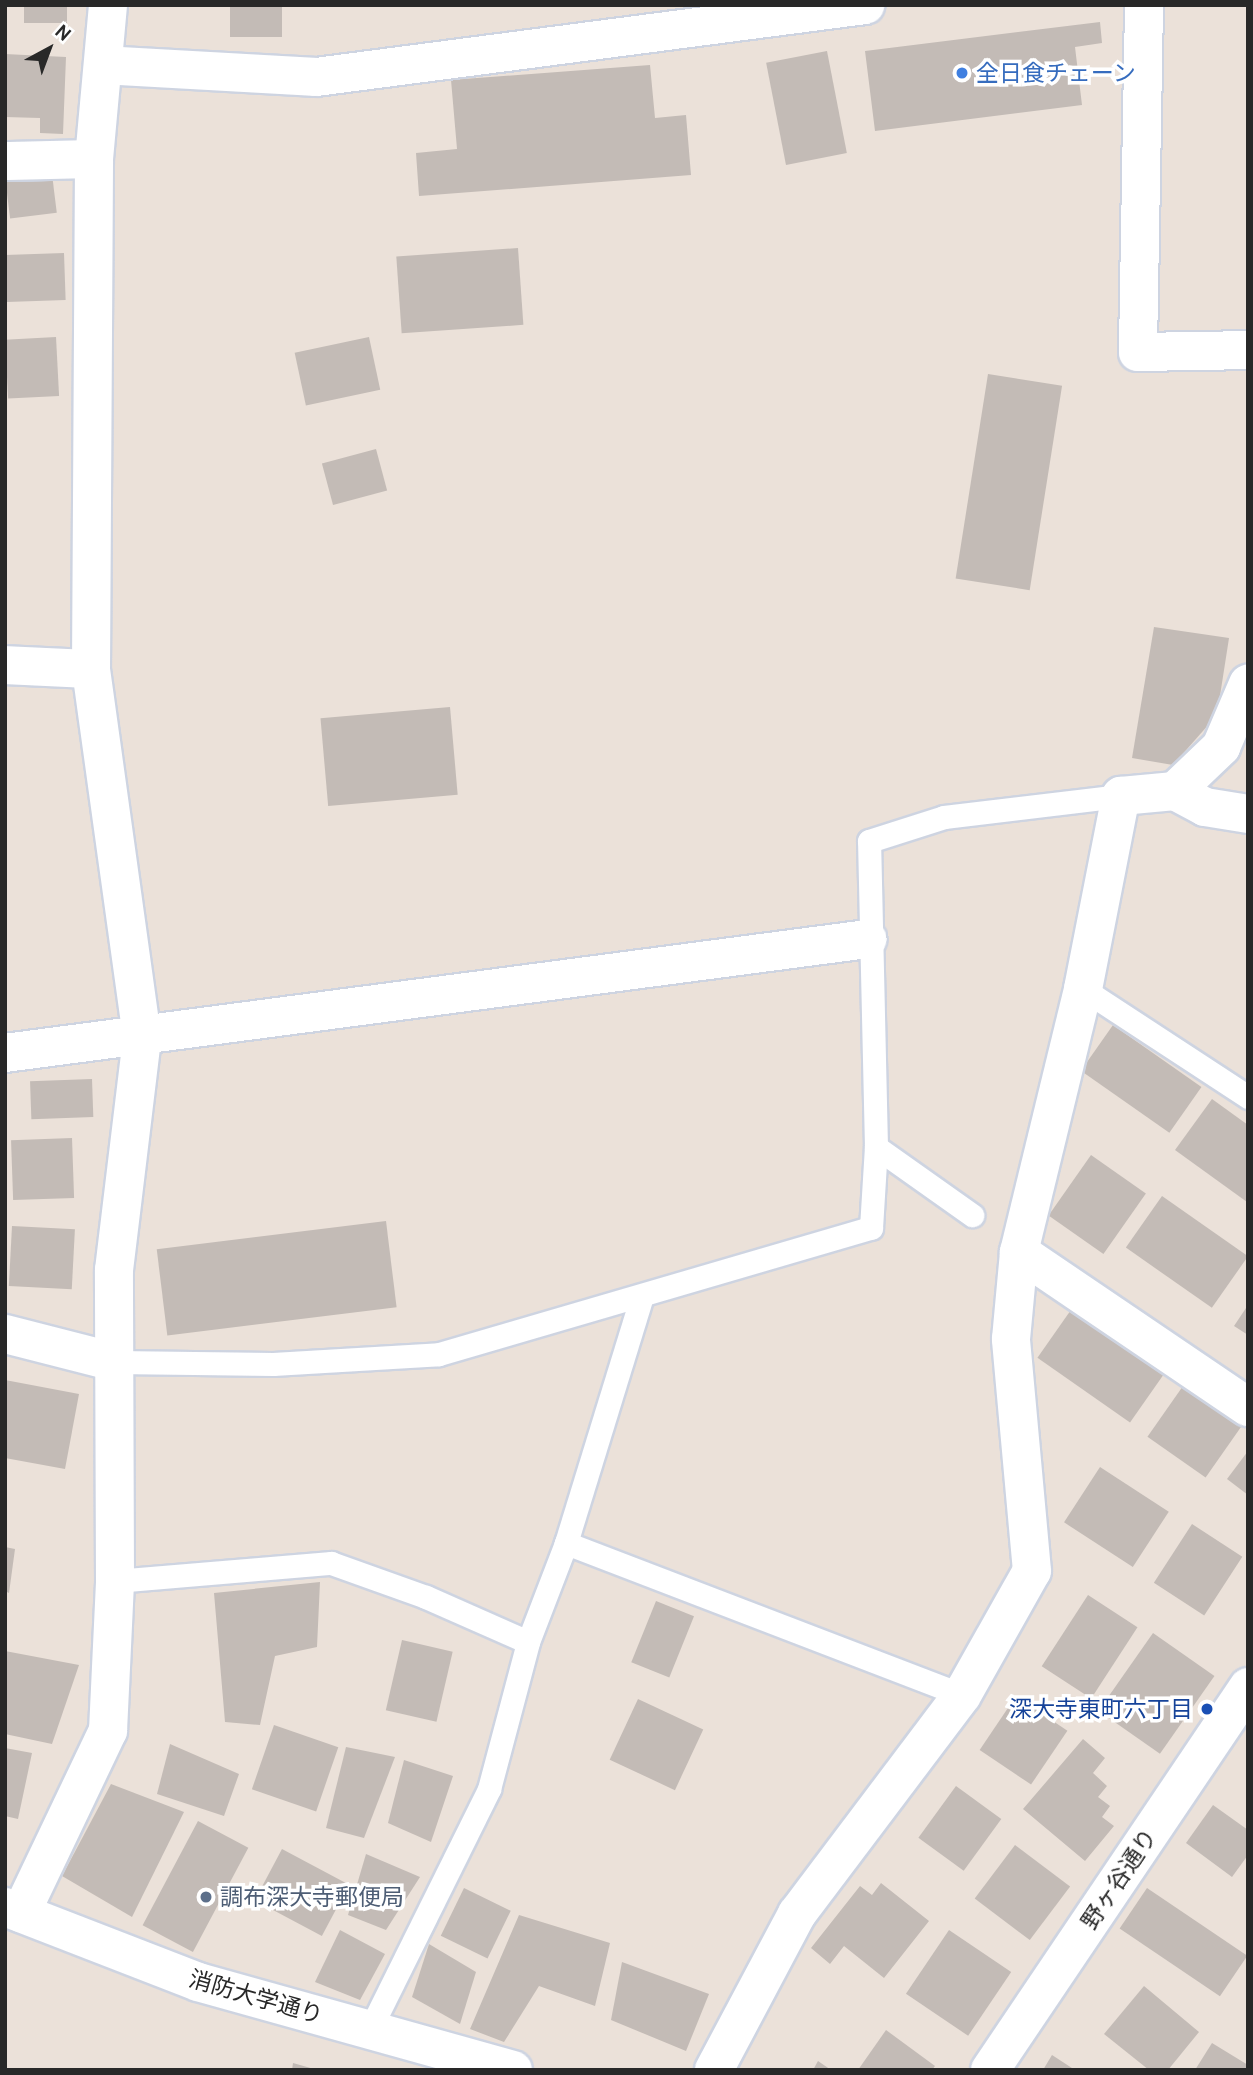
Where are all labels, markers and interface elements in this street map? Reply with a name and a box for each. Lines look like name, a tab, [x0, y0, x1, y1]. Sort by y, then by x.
north arrow	[14, 14, 84, 84]
text: N	[50, 20, 76, 46]
place label: 全日食チェーン	[976, 59, 1137, 87]
marker: 全日食チェーン	[954, 65, 970, 81]
place label: 深大寺東町六丁目	[1009, 1695, 1193, 1723]
marker: 深大寺東町六丁目	[1199, 1701, 1215, 1717]
street label: 野ヶ谷通り	[1075, 1824, 1163, 1934]
place label: 調布深大寺郵便局	[220, 1883, 404, 1911]
marker: 調布深大寺郵便局	[198, 1889, 214, 1905]
street label: 消防大学通り	[186, 1965, 326, 2029]

